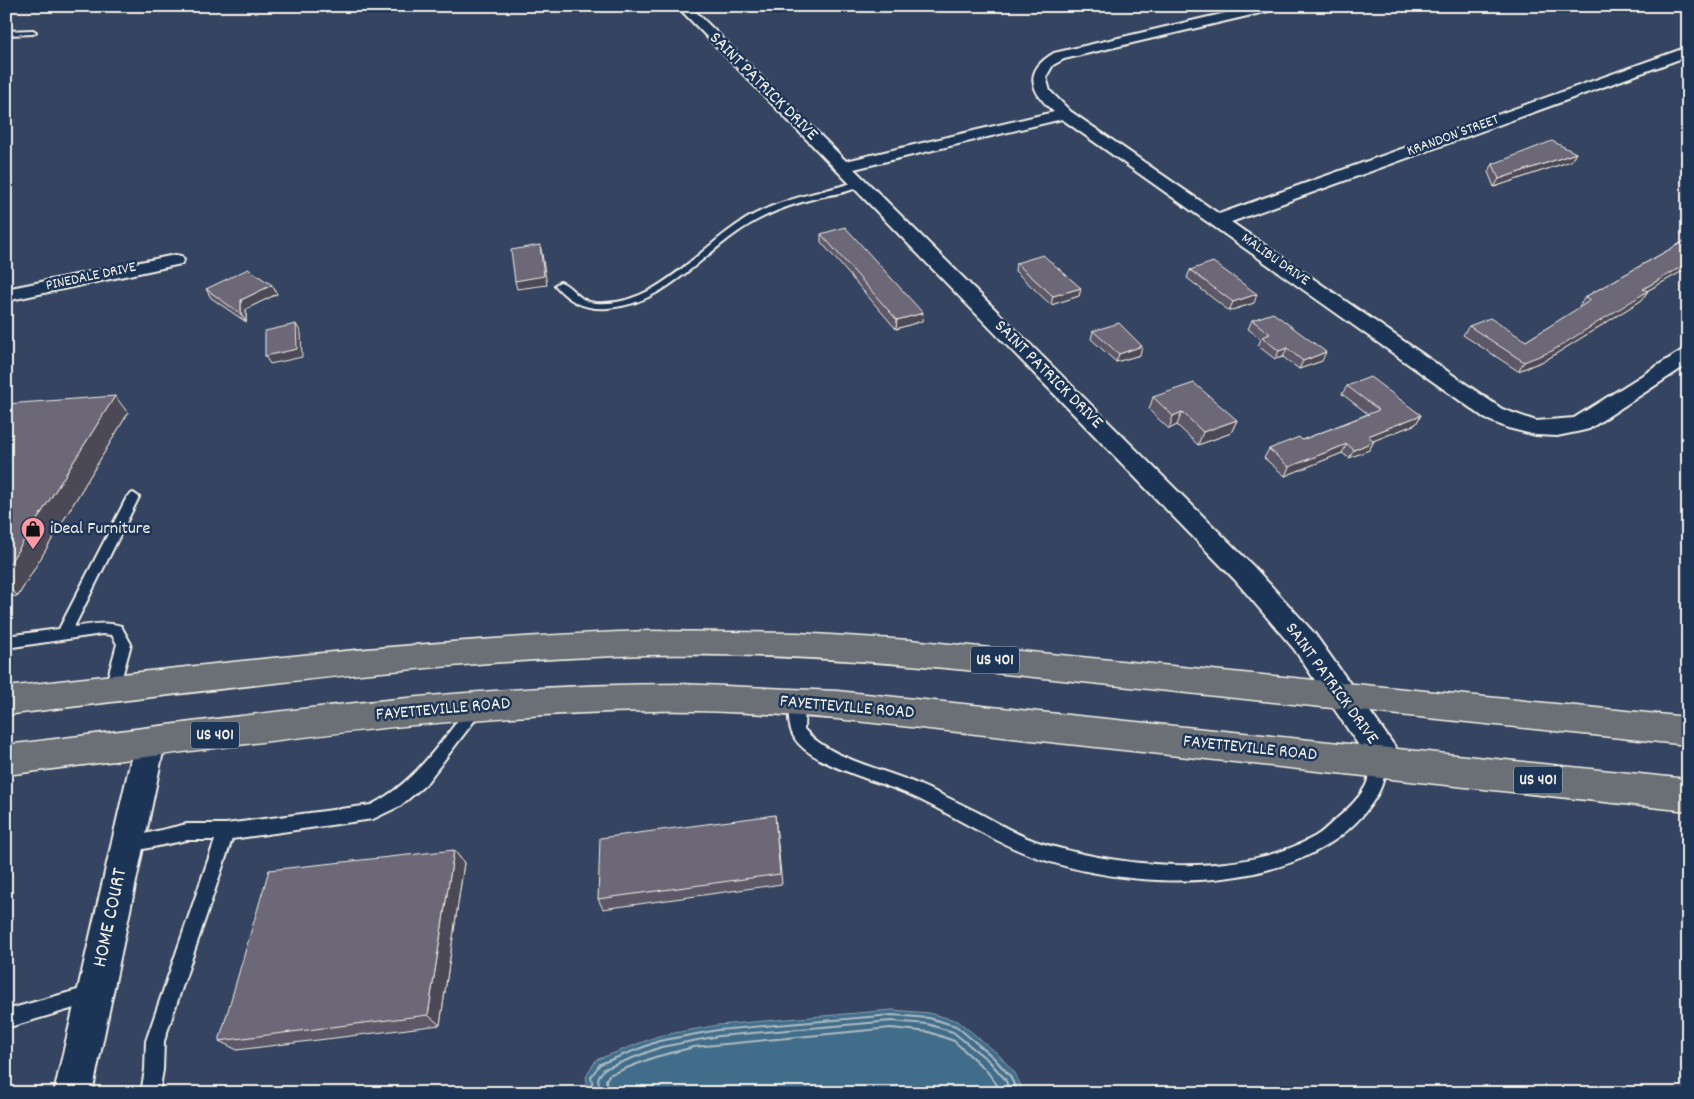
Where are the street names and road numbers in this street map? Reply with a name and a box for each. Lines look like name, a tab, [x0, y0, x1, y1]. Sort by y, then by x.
street label: SAINT PATRICK DRIVE	[703, 27, 823, 147]
street label: KRANDON STREET	[1404, 109, 1502, 163]
street label: MALIBU DRIVE	[1236, 228, 1314, 292]
street label: PINEDALE DRIVE	[44, 257, 138, 297]
street label: SAINT PATRICK DRIVE	[988, 315, 1108, 435]
street label: SAINT PATRICK DRIVE	[1278, 618, 1384, 750]
road number: US 401	[971, 646, 1019, 674]
street label: FAYETTEVILLE ROAD	[779, 690, 915, 726]
street label: FAYETTEVILLE ROAD	[375, 692, 511, 728]
road number: US 401	[191, 722, 239, 748]
street label: FAYETTEVILLE ROAD	[1182, 730, 1318, 768]
road number: US 401	[1514, 766, 1562, 794]
street label: HOME COURT	[86, 865, 136, 970]

